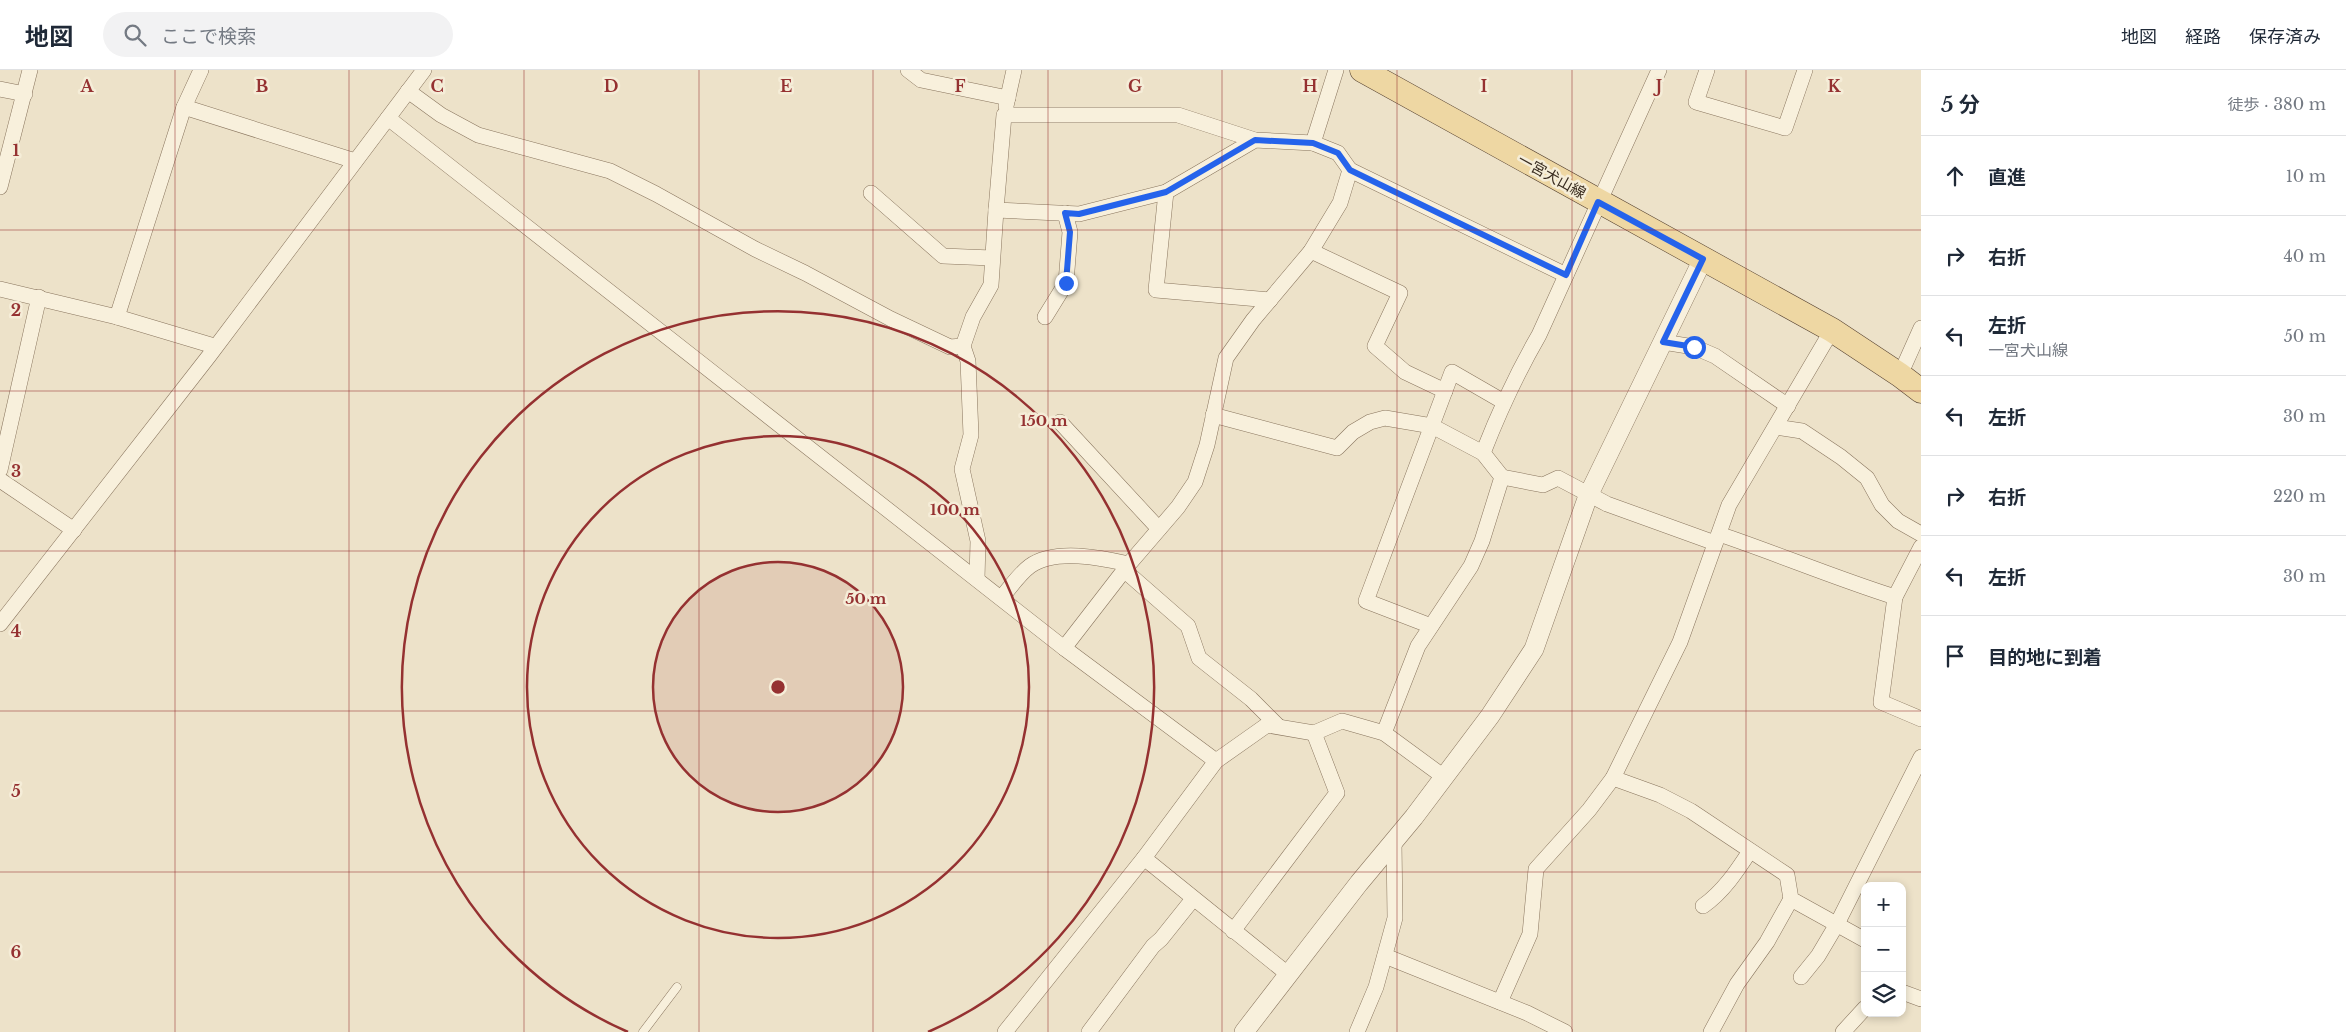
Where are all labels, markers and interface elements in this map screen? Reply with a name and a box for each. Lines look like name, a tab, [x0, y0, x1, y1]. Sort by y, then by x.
search box	[103, 12, 453, 57]
icon: search	[121, 21, 149, 49]
text: 地図	[25, 22, 73, 51]
text: ここで検索	[161, 25, 256, 48]
text: 地図	[2121, 26, 2157, 48]
text: 経路	[2185, 26, 2221, 48]
text: 保存済み	[2249, 26, 2321, 48]
text: A	[80, 76, 95, 96]
text: B	[256, 76, 269, 96]
text: C	[430, 76, 444, 96]
text: D	[604, 76, 618, 96]
text: E	[780, 76, 792, 96]
text: F	[954, 76, 966, 96]
text: G	[1128, 76, 1142, 96]
text: H	[1302, 76, 1318, 96]
text: I	[1481, 76, 1488, 96]
text: J	[1653, 76, 1662, 96]
text: K	[1827, 76, 1841, 96]
text: 5 分	[1941, 92, 1980, 118]
text: 徒歩 · 380 m	[2228, 94, 2326, 114]
text: 1	[13, 140, 20, 160]
street label: 一宮犬山線	[1515, 150, 1589, 202]
icon: ahead	[1941, 162, 1969, 190]
text: 直進	[1988, 166, 2026, 189]
text: 10 m	[2286, 166, 2326, 186]
icon: right	[1941, 242, 1969, 270]
text: 右折	[1988, 246, 2026, 269]
text: 40 m	[2283, 246, 2326, 266]
route end	[1055, 272, 1078, 295]
text: 2	[11, 300, 21, 320]
text: 左折	[1988, 314, 2026, 337]
icon: left	[1941, 322, 1969, 350]
text: 50 m	[2284, 326, 2326, 346]
route start	[1683, 336, 1706, 359]
text: 一宮犬山線	[1988, 340, 2068, 360]
icon: left	[1941, 402, 1969, 430]
text: 左折	[1988, 406, 2026, 429]
text: 30 m	[2283, 406, 2326, 426]
text: 150 m	[1020, 411, 1068, 430]
text: 3	[11, 461, 21, 481]
icon: right	[1941, 482, 1969, 510]
text: 右折	[1988, 486, 2026, 509]
text: 220 m	[2273, 486, 2326, 506]
text: 100 m	[930, 500, 980, 519]
icon: left	[1941, 562, 1969, 590]
text: 左折	[1988, 566, 2026, 589]
text: 30 m	[2283, 566, 2326, 586]
text: 50 m	[846, 589, 887, 608]
text: 4	[11, 621, 21, 641]
icon: arrive	[1941, 642, 1969, 670]
text: 目的地に到着	[1988, 646, 2102, 669]
centre of rings	[769, 678, 787, 696]
text: 5	[11, 781, 21, 801]
map controls	[1861, 882, 1906, 1017]
button: +	[1861, 882, 1906, 927]
button: −	[1861, 927, 1906, 972]
text: 6	[11, 942, 22, 962]
button: layers	[1861, 972, 1906, 1017]

